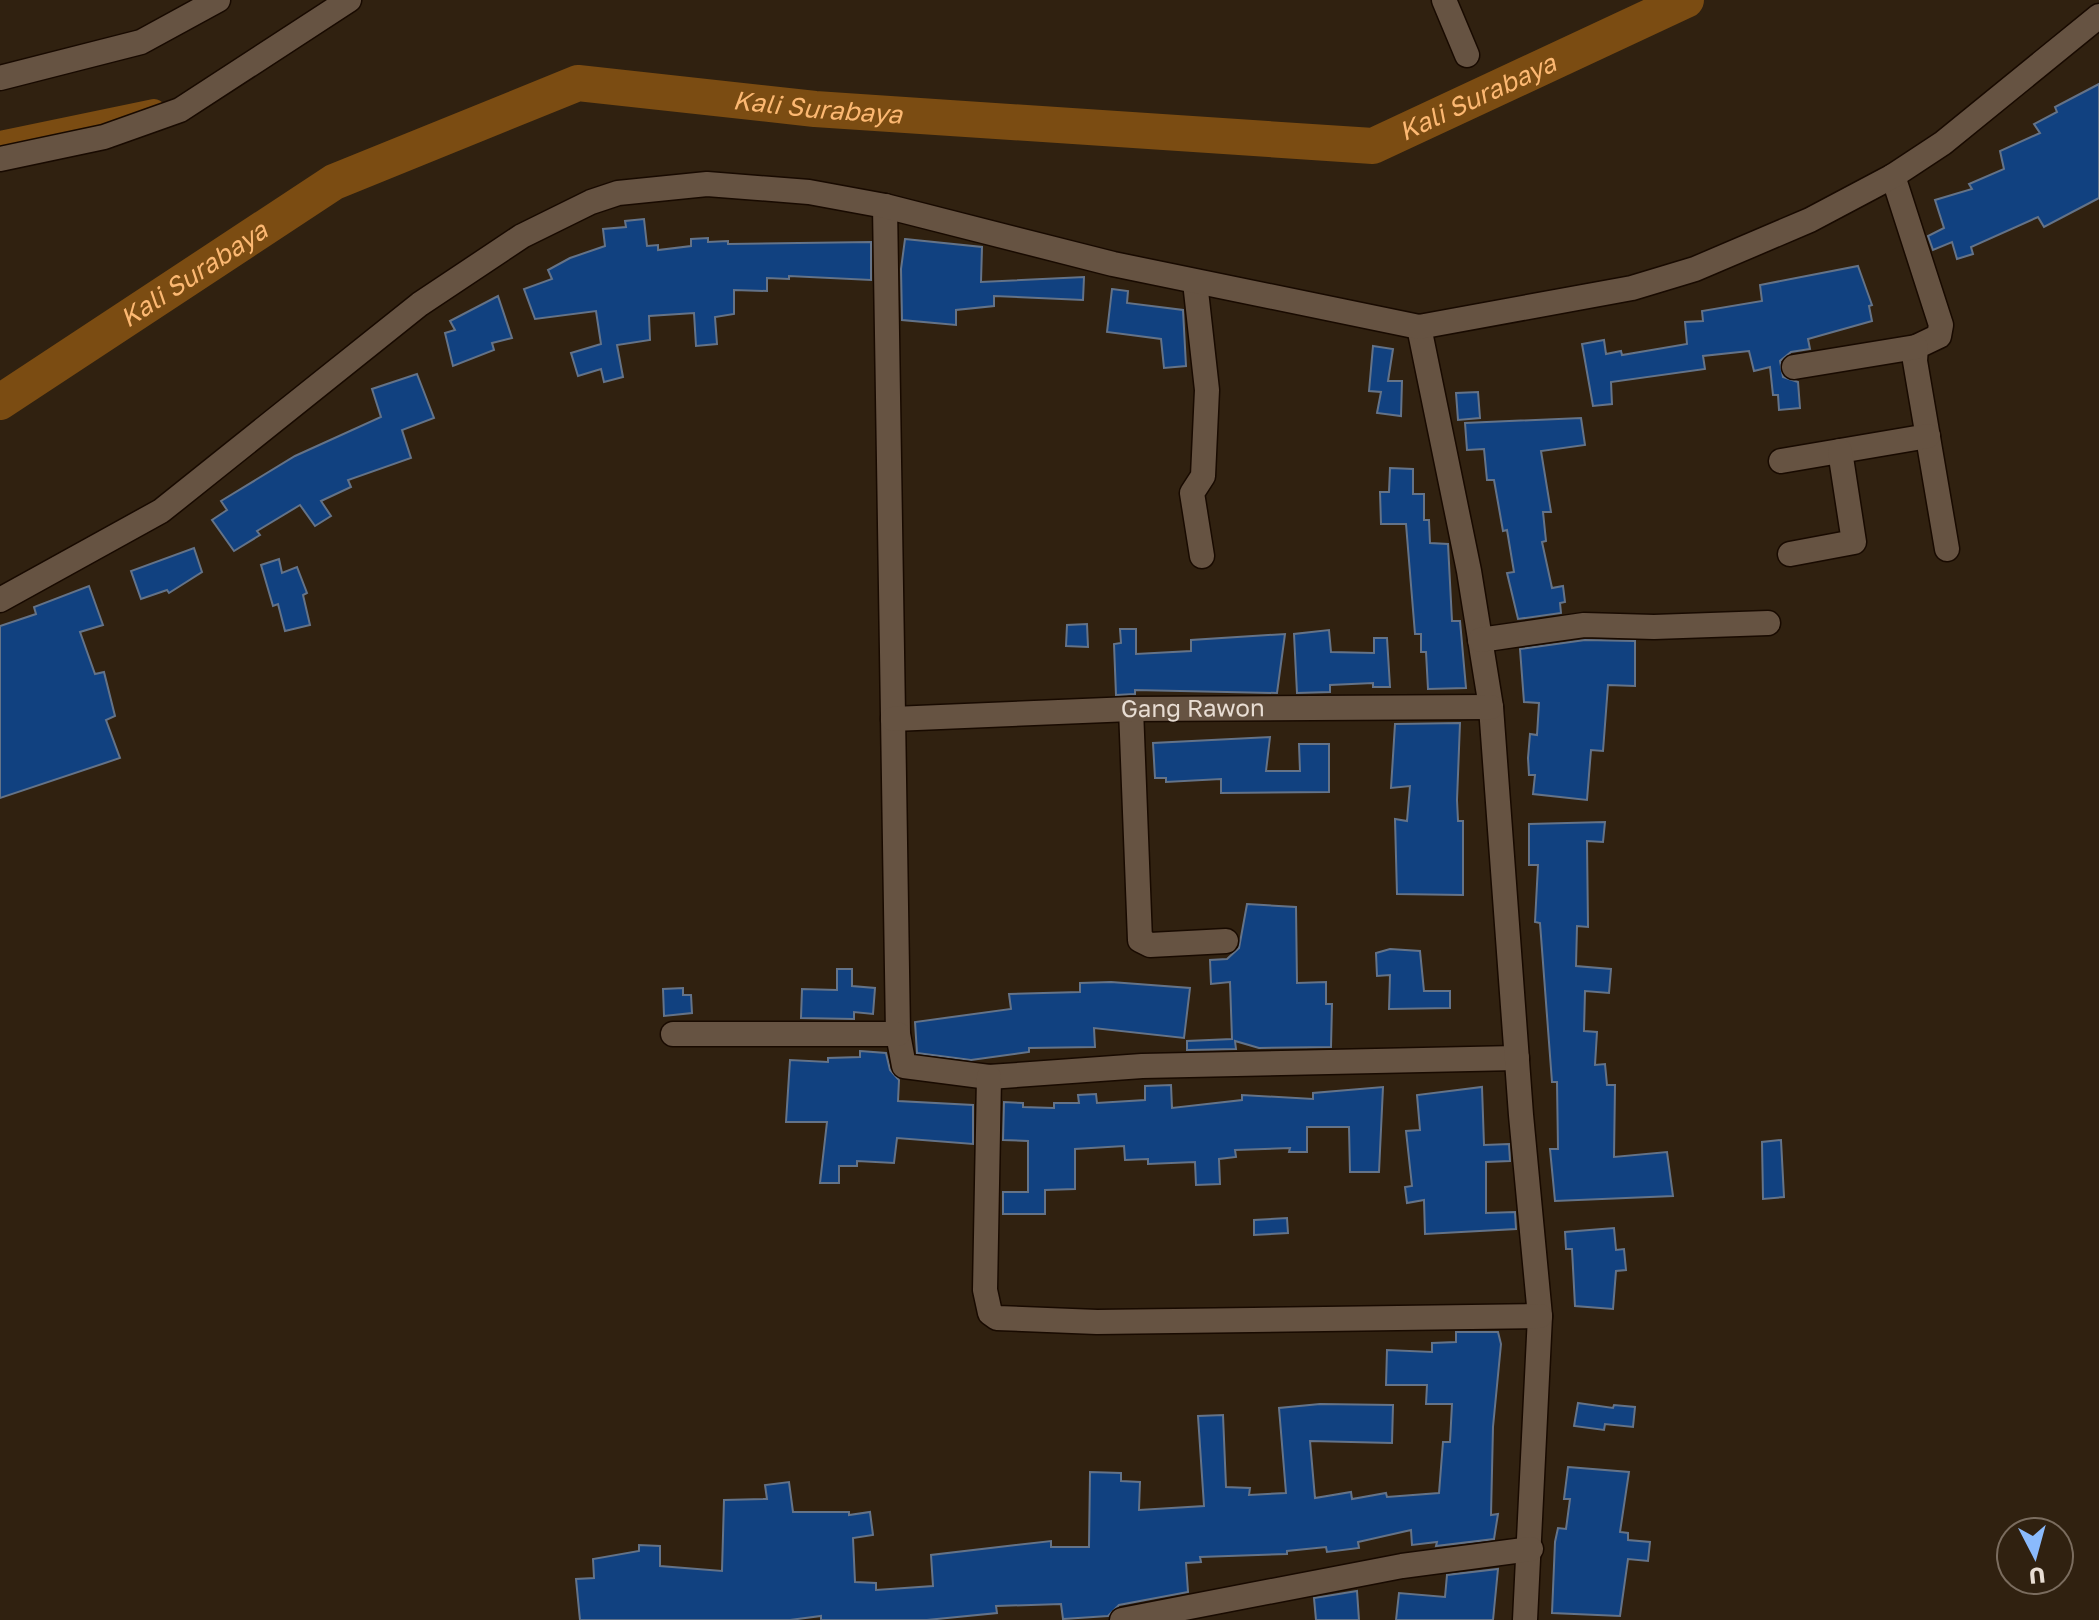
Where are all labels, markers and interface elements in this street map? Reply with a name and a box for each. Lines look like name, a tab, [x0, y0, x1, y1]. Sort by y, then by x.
water label: Kali Surabaya	[1394, 46, 1562, 147]
water label: Kali Surabaya	[731, 84, 904, 130]
water label: Kali Surabaya	[114, 214, 274, 334]
street label: Gang Rawon	[1120, 692, 1265, 722]
north arrow	[1995, 1516, 2075, 1596]
text: U	[2028, 1562, 2047, 1591]

